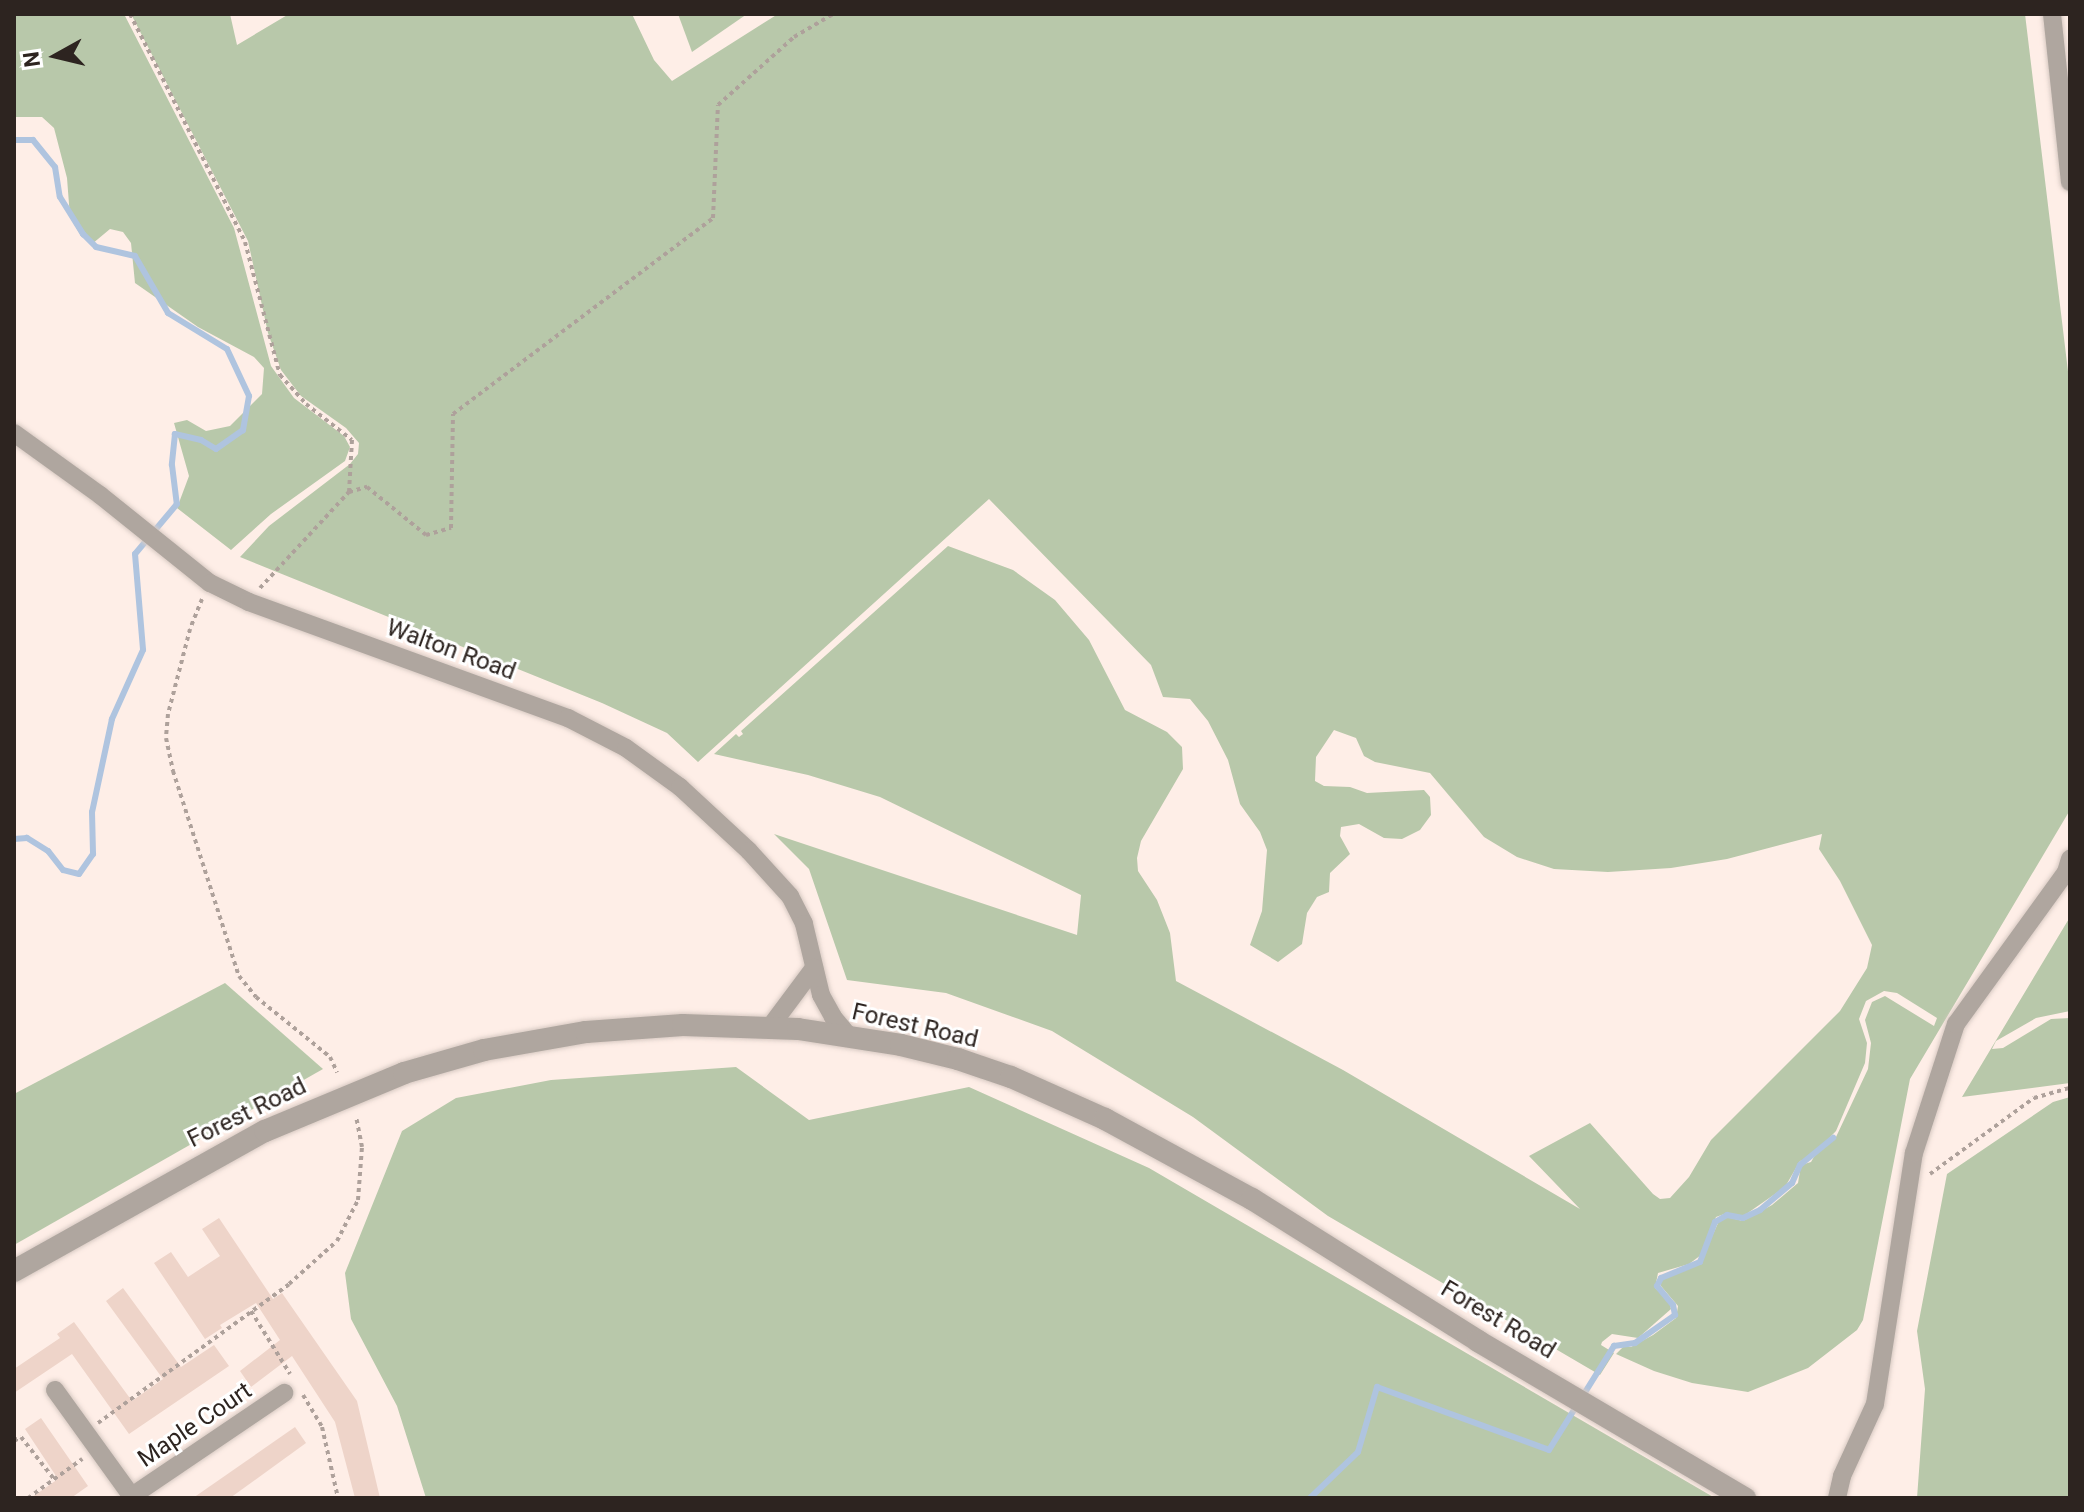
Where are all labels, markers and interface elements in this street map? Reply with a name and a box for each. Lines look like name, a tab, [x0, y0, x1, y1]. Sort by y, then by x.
north arrow	[16, 16, 96, 96]
text: N	[18, 50, 45, 69]
street label: Walton Road	[382, 613, 520, 687]
street label: Forest Road	[849, 998, 981, 1054]
street label: Forest Road	[183, 1072, 311, 1154]
street label: Forest Road	[1435, 1275, 1561, 1365]
street label: Maple Court	[133, 1376, 257, 1474]

